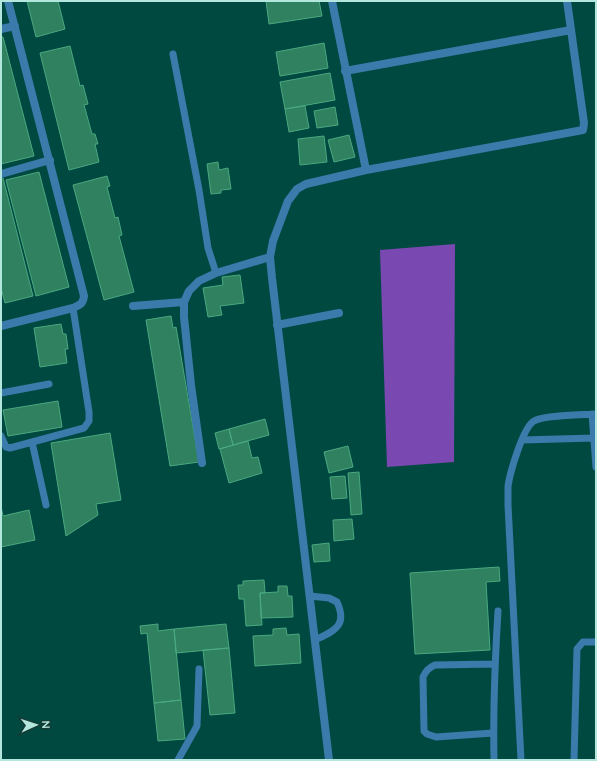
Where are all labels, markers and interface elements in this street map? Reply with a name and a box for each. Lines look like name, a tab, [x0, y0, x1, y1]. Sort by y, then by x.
north arrow	[16, 705, 56, 745]
text: N	[39, 720, 53, 729]

